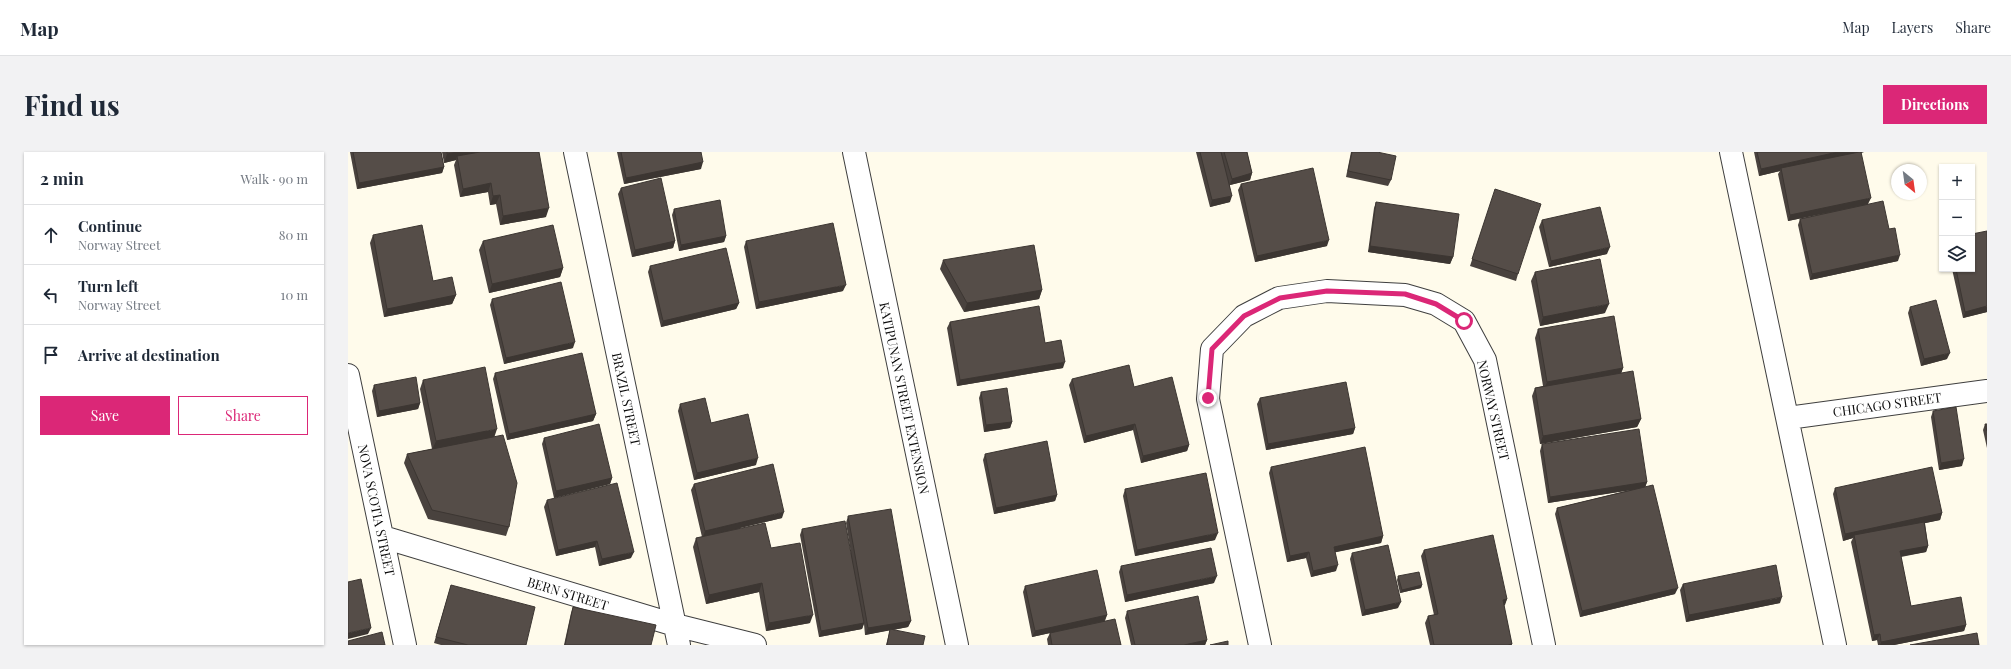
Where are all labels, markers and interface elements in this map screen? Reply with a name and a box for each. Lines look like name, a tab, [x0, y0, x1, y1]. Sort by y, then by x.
text: Map	[20, 15, 59, 41]
text: Map	[1842, 18, 1870, 37]
text: Layers	[1892, 18, 1933, 37]
text: Share	[1955, 18, 1991, 37]
button: Directions	[1883, 85, 1987, 124]
text: Find us	[24, 86, 120, 123]
north arrow	[1891, 164, 1927, 200]
map controls	[1939, 164, 1975, 272]
button: +	[1939, 164, 1975, 200]
text: 2 min	[40, 167, 84, 189]
text: Walk · 90 m	[241, 170, 308, 187]
button: −	[1939, 200, 1975, 236]
text: Continue	[78, 216, 142, 236]
icon: ahead	[40, 224, 62, 246]
text: 80 m	[279, 226, 308, 243]
text: Norway Street	[78, 236, 161, 253]
button: layers	[1939, 236, 1975, 272]
text: Turn left	[78, 276, 139, 296]
icon: left	[40, 284, 62, 306]
text: 10 m	[281, 286, 308, 303]
text: Norway Street	[78, 296, 161, 313]
street label: KATIPUNAN STREET EXTENSION	[876, 300, 934, 496]
route start	[1455, 312, 1473, 330]
icon: arrive	[40, 344, 62, 366]
text: Arrive at destination	[78, 345, 220, 365]
street label: BRAZIL STREET	[609, 351, 645, 447]
street label: NORWAY STREET	[1474, 358, 1514, 462]
street label: CHICAGO STREET	[1832, 388, 1942, 420]
route end	[1199, 389, 1217, 407]
button: Save	[40, 396, 170, 435]
button: Share	[178, 396, 308, 435]
street label: NOVA SCOTIA STREET	[355, 443, 399, 577]
street label: BERN STREET	[525, 573, 611, 613]

